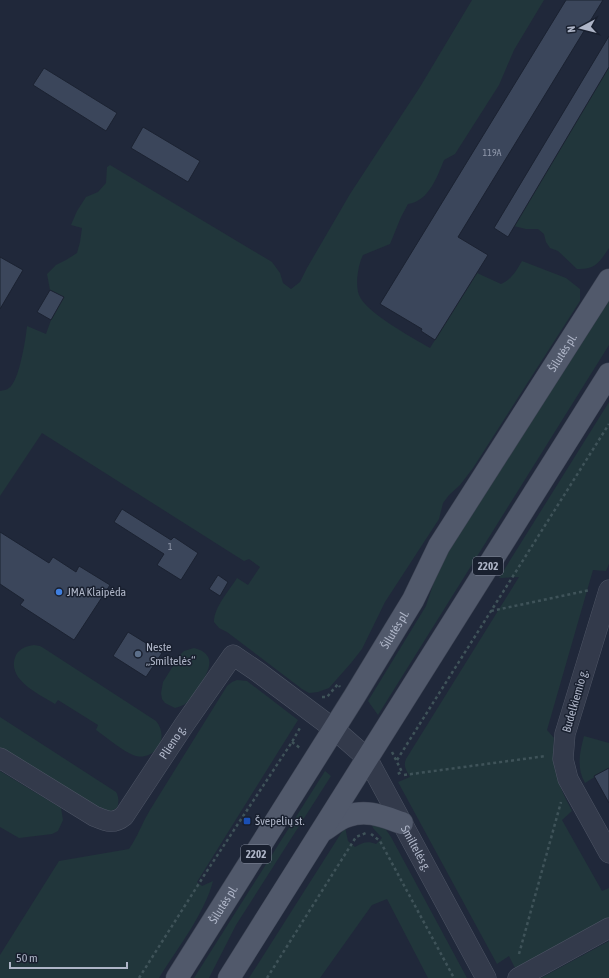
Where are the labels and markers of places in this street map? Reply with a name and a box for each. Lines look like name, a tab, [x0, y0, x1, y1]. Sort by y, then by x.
place label: JMA Klaipėda	[67, 585, 126, 599]
marker: JMA Klaipėda	[54, 587, 64, 597]
place label: Neste „Smiltelės“	[146, 640, 195, 668]
marker: Neste „Smiltelės“	[133, 649, 143, 659]
place label: Švepelių st.	[255, 814, 305, 828]
marker: Švepelių st.	[242, 816, 252, 826]

